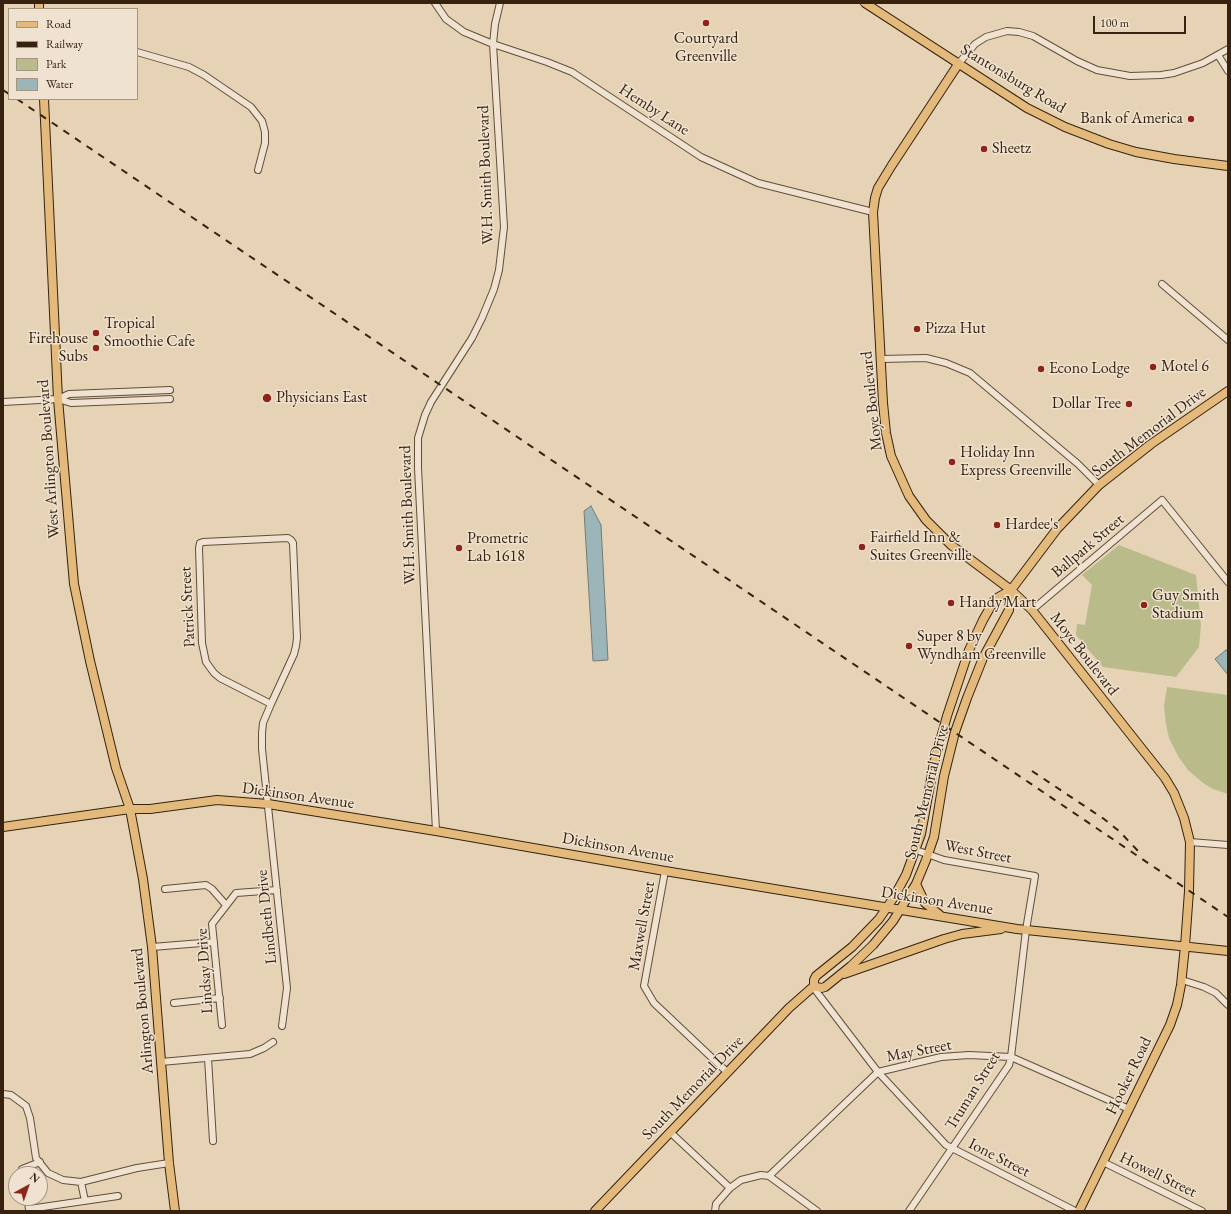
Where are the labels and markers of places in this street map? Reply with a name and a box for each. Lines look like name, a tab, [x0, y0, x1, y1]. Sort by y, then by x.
marker: Courtyard Greenville	[701, 18, 711, 28]
place label: Courtyard Greenville	[674, 29, 738, 67]
place label: Bank of America	[1080, 109, 1183, 129]
marker: Bank of America	[1186, 114, 1196, 124]
place label: Sheetz	[992, 139, 1031, 159]
marker: Sheetz	[979, 144, 989, 154]
place label: Tropical Smoothie Cafe	[104, 314, 195, 352]
place label: Pizza Hut	[925, 319, 986, 339]
marker: Pizza Hut	[912, 324, 922, 334]
marker: Tropical Smoothie Cafe	[91, 328, 101, 338]
place label: Firehouse Subs	[28, 329, 88, 367]
marker: Firehouse Subs	[91, 343, 101, 353]
place label: Motel 6	[1161, 357, 1209, 377]
place label: Econo Lodge	[1049, 359, 1130, 379]
marker: Motel 6	[1148, 362, 1158, 372]
marker: Econo Lodge	[1036, 364, 1046, 374]
place label: Physicians East	[276, 388, 367, 408]
marker: Physicians East	[261, 392, 273, 404]
place label: Dollar Tree	[1052, 394, 1121, 414]
marker: Dollar Tree	[1124, 399, 1134, 409]
place label: Holiday Inn Express Greenville	[960, 443, 1072, 481]
marker: Holiday Inn Express Greenville	[947, 457, 957, 467]
place label: Hardee's	[1005, 515, 1058, 535]
marker: Hardee's	[992, 520, 1002, 530]
place label: Fairfield Inn & Suites Greenville	[870, 528, 972, 566]
place label: Prometric Lab 1618	[467, 529, 529, 567]
marker: Fairfield Inn & Suites Greenville	[857, 542, 867, 552]
marker: Prometric Lab 1618	[454, 543, 464, 553]
place label: Guy Smith Stadium	[1152, 586, 1219, 624]
place label: Handy Mart	[959, 593, 1036, 613]
marker: Handy Mart	[946, 598, 956, 608]
marker: Guy Smith Stadium	[1139, 600, 1149, 610]
place label: Super 8 by Wyndham Greenville	[917, 627, 1046, 665]
marker: Super 8 by Wyndham Greenville	[904, 641, 914, 651]

